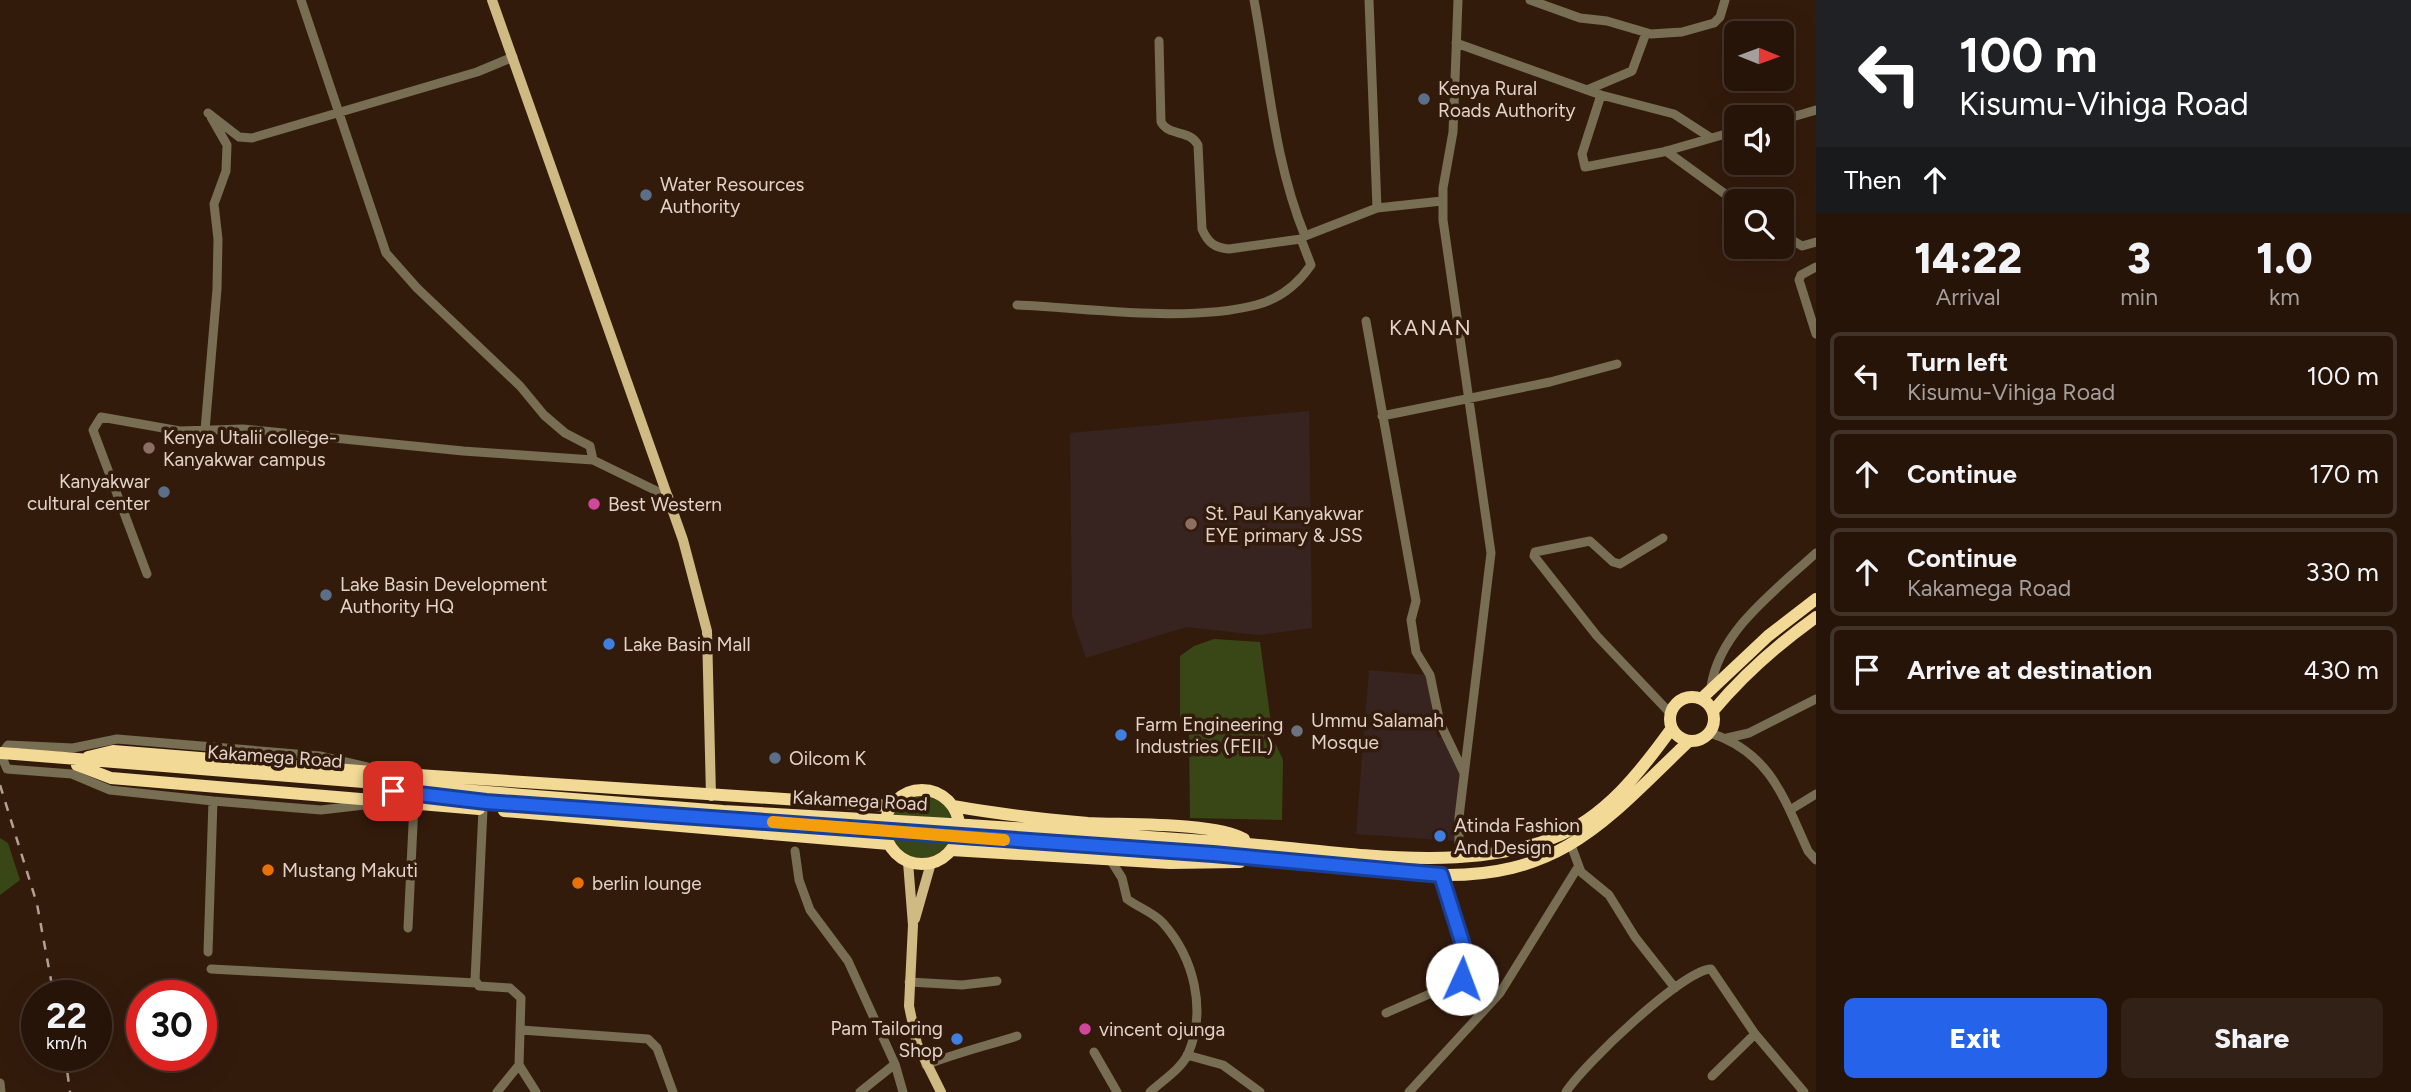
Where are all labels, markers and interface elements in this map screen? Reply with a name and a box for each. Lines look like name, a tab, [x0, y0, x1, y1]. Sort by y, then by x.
north arrow	[1724, 21, 1794, 91]
map controls	[1724, 21, 1794, 259]
text: 100 m	[1959, 25, 2098, 84]
icon: left	[1844, 28, 1935, 119]
place label: Kenya Rural Roads Authority	[1438, 77, 1576, 122]
text: Kisumu-Vihiga Road	[1959, 85, 2249, 123]
marker: Kenya Rural Roads Authority	[1416, 91, 1432, 107]
button: sound	[1724, 105, 1794, 175]
icon: ahead	[1916, 161, 1954, 199]
text: Then	[1844, 164, 1902, 196]
place label: Water Resources Authority	[660, 173, 805, 218]
marker: Water Resources Authority	[638, 187, 654, 203]
button: search	[1724, 189, 1794, 259]
text: 14:22	[1914, 233, 2022, 284]
text: 3	[2127, 233, 2151, 284]
text: 1.0	[2256, 233, 2313, 284]
text: Arrival	[1936, 283, 2001, 311]
text: min	[2120, 283, 2158, 311]
text: km	[2269, 283, 2300, 311]
district label: KANAN	[1389, 315, 1473, 340]
text: Turn left	[1907, 346, 2008, 378]
icon: left	[1848, 357, 1886, 395]
text: 100 m	[2306, 360, 2379, 392]
text: Kisumu-Vihiga Road	[1907, 378, 2115, 406]
place label: Kenya Utalii college- Kanyakwar campus	[163, 426, 337, 471]
marker: Kenya Utalii college- Kanyakwar campus	[141, 440, 157, 456]
icon: ahead	[1848, 455, 1886, 493]
text: Continue	[1907, 458, 2017, 490]
text: 170 m	[2309, 458, 2379, 490]
place label: Kanyakwar cultural center	[27, 470, 151, 515]
marker: Kanyakwar cultural center	[156, 484, 172, 500]
place label: Best Western	[608, 493, 722, 516]
marker: Best Western	[586, 496, 602, 512]
place label: St. Paul Kanyakwar EYE primary & JSS	[1205, 502, 1364, 547]
marker: St. Paul Kanyakwar EYE primary & JSS	[1183, 516, 1199, 532]
text: Continue	[1907, 542, 2017, 574]
icon: ahead	[1848, 553, 1886, 591]
text: 330 m	[2305, 556, 2379, 588]
place label: Lake Basin Development Authority HQ	[340, 573, 547, 618]
text: Kakamega Road	[1907, 574, 2071, 602]
marker: Lake Basin Development Authority HQ	[318, 587, 334, 603]
place label: Lake Basin Mall	[623, 633, 751, 656]
marker: Lake Basin Mall	[601, 636, 617, 652]
icon: arrive	[1848, 651, 1886, 689]
text: Arrive at destination	[1907, 654, 2152, 686]
text: 430 m	[2303, 654, 2379, 686]
place label: Ummu Salamah Mosque	[1311, 709, 1444, 754]
place label: Farm Engineering Industries (FEIL)	[1135, 713, 1284, 758]
marker: Ummu Salamah Mosque	[1289, 723, 1305, 739]
marker: Farm Engineering Industries (FEIL)	[1113, 727, 1129, 743]
street label: Kakamega Road	[207, 740, 343, 773]
place label: Oilcom K	[789, 747, 866, 770]
marker: Oilcom K	[767, 750, 783, 766]
pin	[363, 761, 423, 821]
icon: arrive	[374, 772, 412, 810]
street label: Kakamega Road	[792, 785, 928, 816]
place label: Atinda Fashion And Design	[1454, 814, 1580, 859]
marker: Atinda Fashion And Design	[1432, 828, 1448, 844]
place label: Mustang Makuti	[282, 859, 418, 882]
marker: Mustang Makuti	[260, 862, 276, 878]
place label: berlin lounge	[592, 872, 702, 895]
marker: berlin lounge	[570, 875, 586, 891]
position arrow	[1425, 942, 1499, 1016]
speed limit sign: 30	[126, 980, 217, 1071]
text: 22	[46, 995, 87, 1037]
button: Exit	[1844, 998, 2107, 1078]
button: Share	[2121, 998, 2383, 1078]
place label: Pam Tailoring Shop	[830, 1017, 943, 1062]
place label: vincent ojunga	[1099, 1018, 1225, 1041]
marker: vincent ojunga	[1077, 1021, 1093, 1037]
marker: Pam Tailoring Shop	[949, 1031, 965, 1047]
text: km/h	[46, 1032, 87, 1054]

